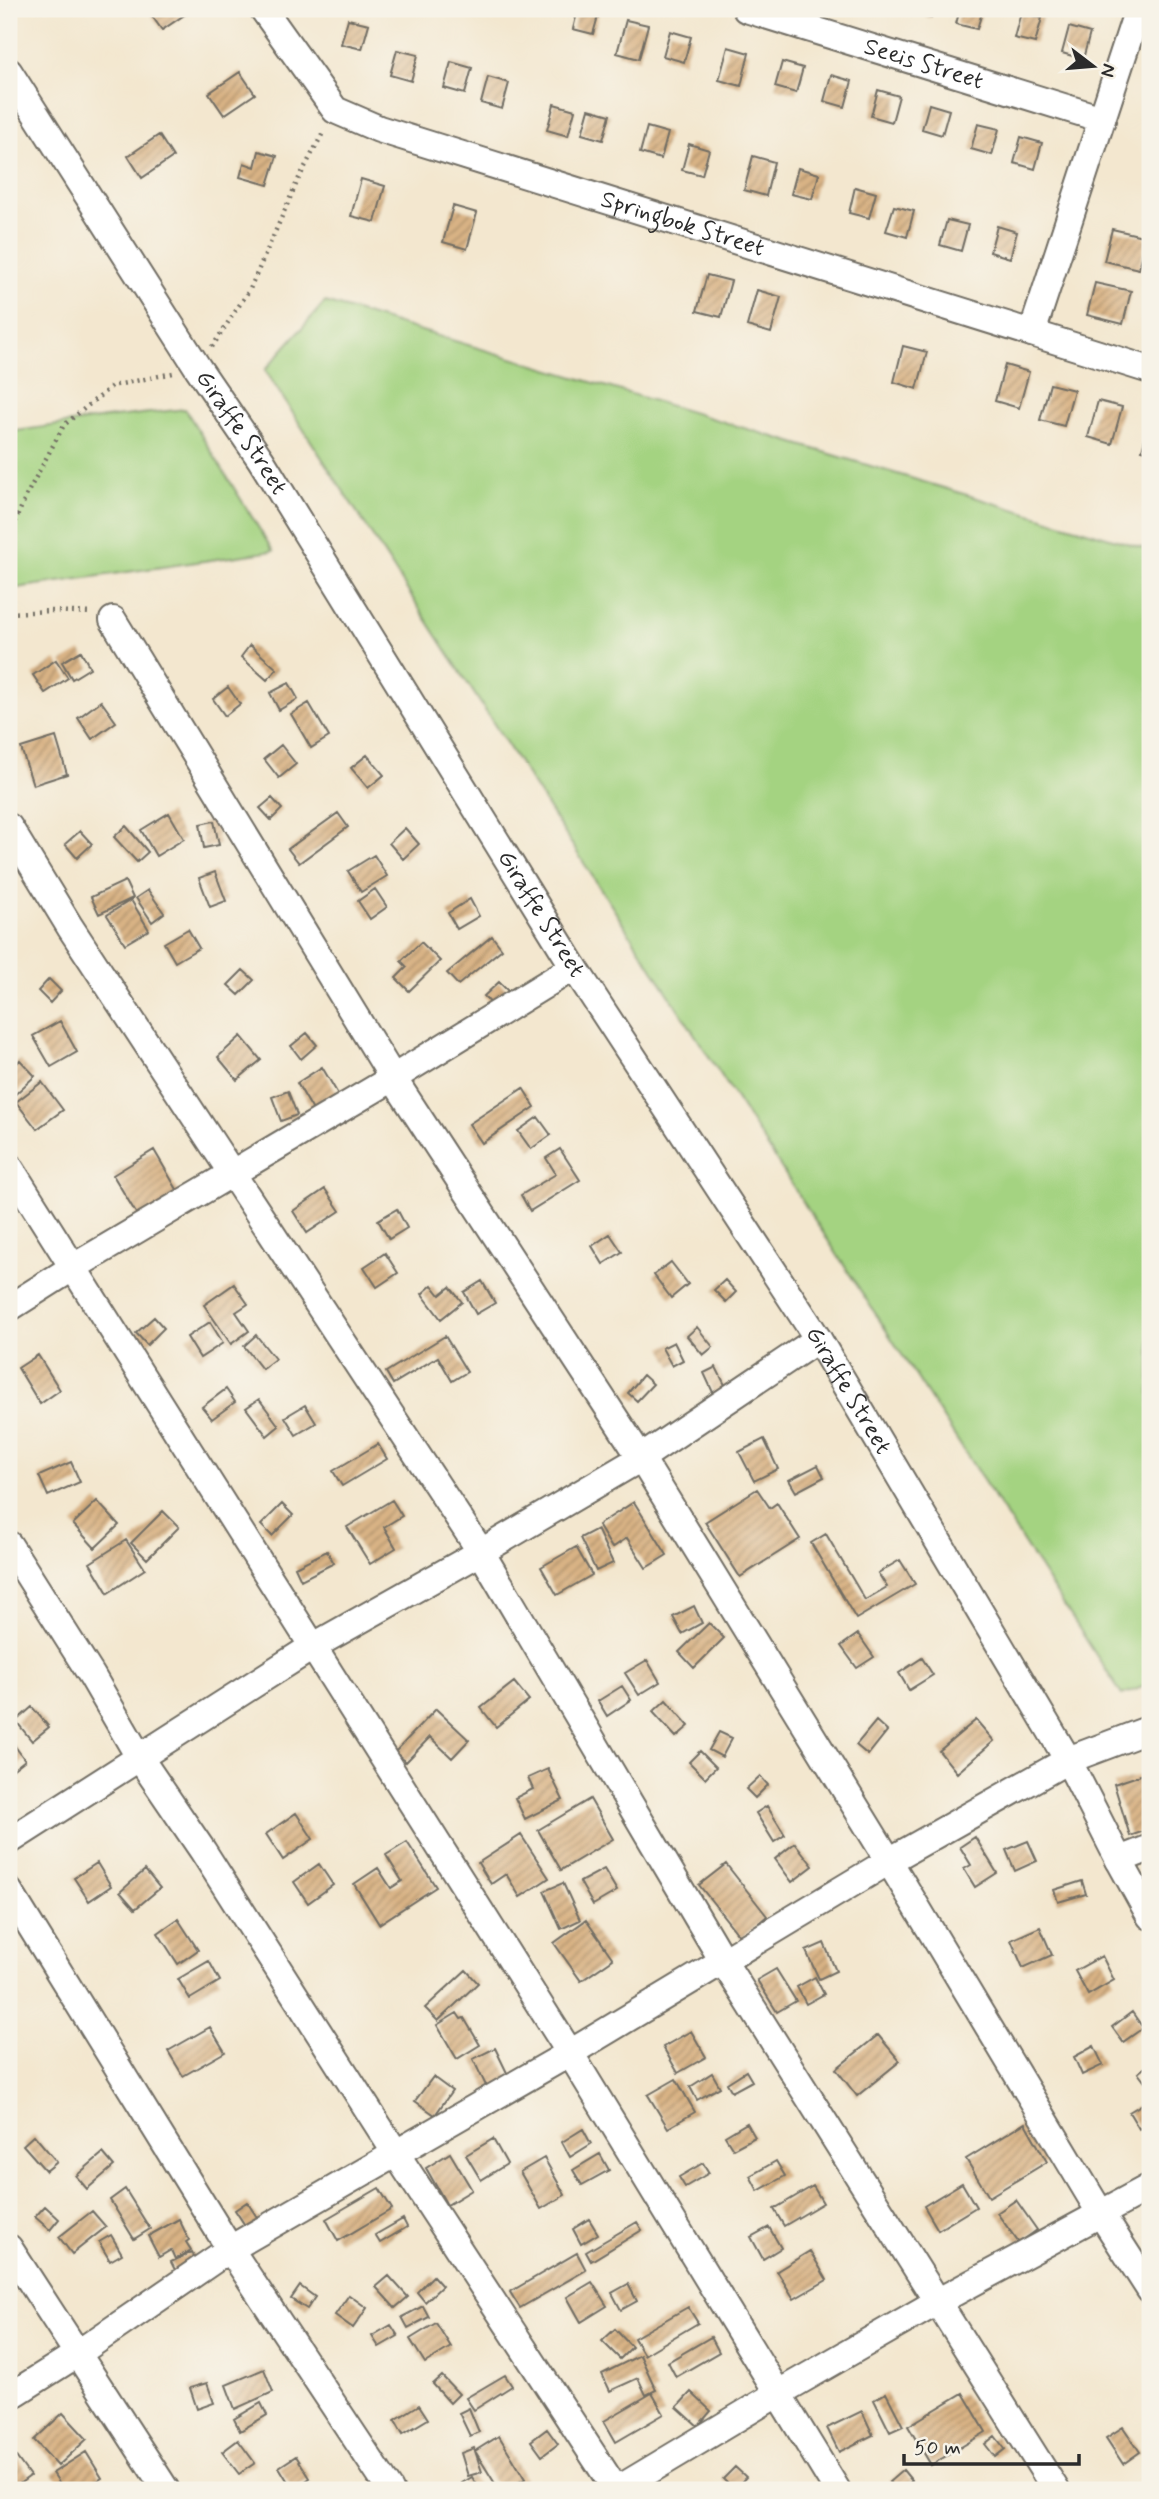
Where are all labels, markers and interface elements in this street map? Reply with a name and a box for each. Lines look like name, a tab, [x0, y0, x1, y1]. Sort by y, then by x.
street label: Seeis Street	[860, 31, 987, 97]
north arrow	[1058, 32, 1128, 102]
text: N	[1094, 61, 1122, 80]
street label: Springbok Street	[597, 184, 768, 264]
street label: Giraffe Street	[189, 364, 294, 501]
street label: Giraffe Street	[490, 844, 592, 983]
street label: Giraffe Street	[798, 1320, 898, 1460]
scale bar	[904, 2422, 1078, 2466]
text: 50 m	[914, 2434, 961, 2462]

